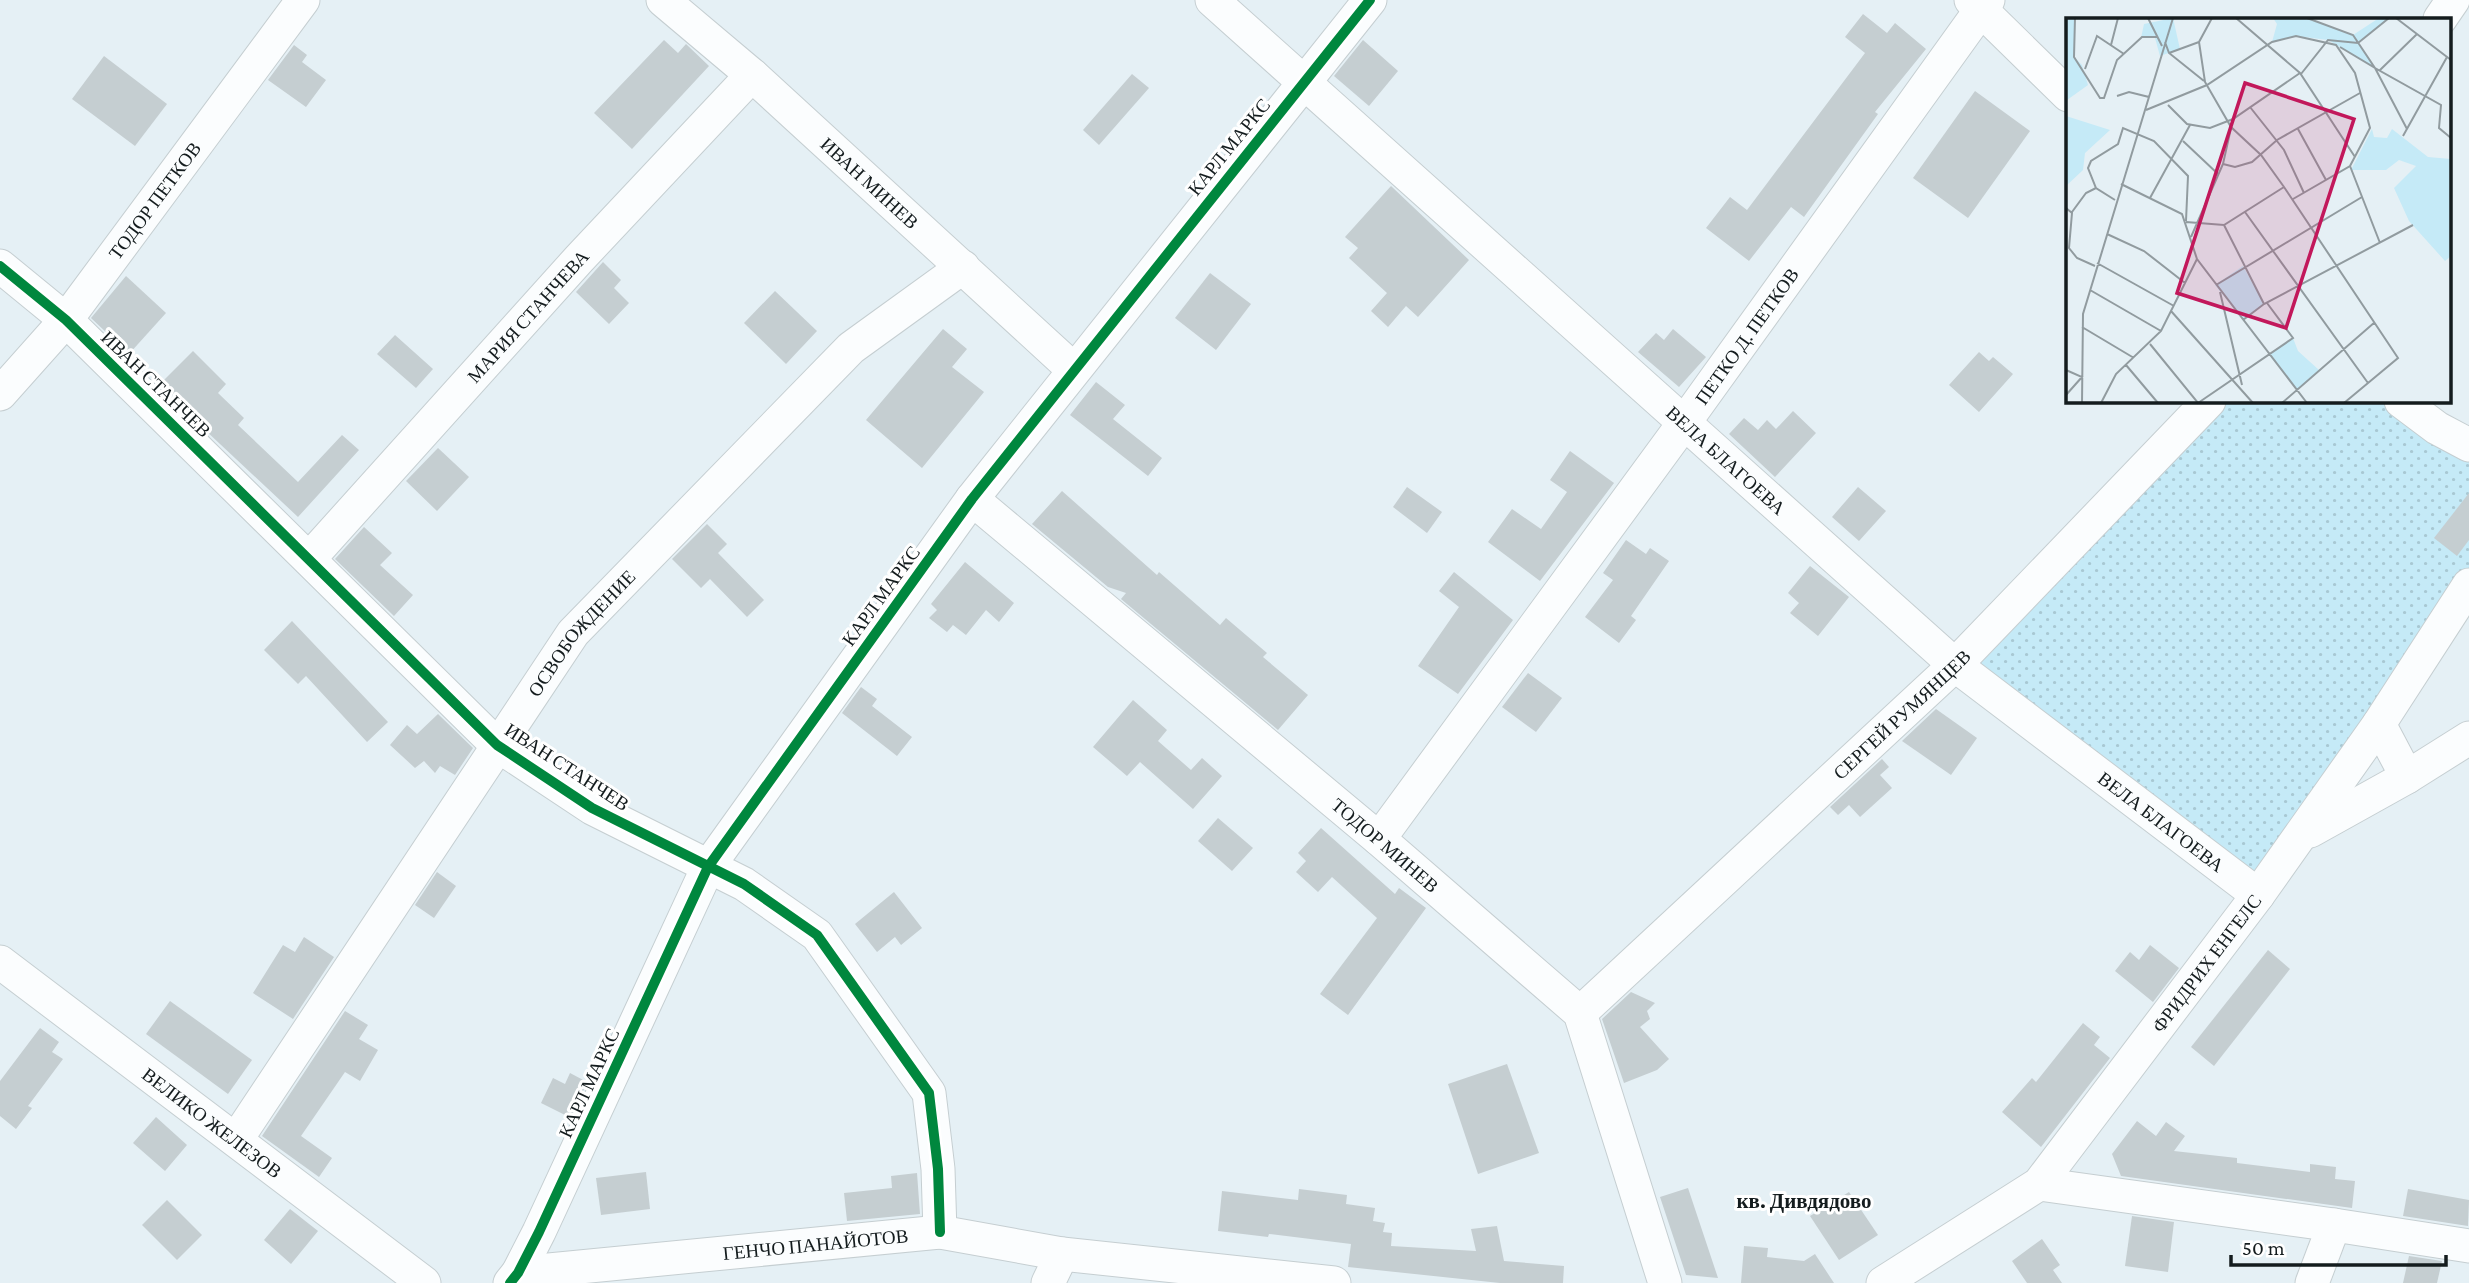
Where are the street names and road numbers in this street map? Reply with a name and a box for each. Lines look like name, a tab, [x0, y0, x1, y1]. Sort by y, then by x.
street label: КАРЛ МАРКС	[1184, 95, 1274, 199]
street label: ИВАН МИНЕВ	[817, 133, 923, 233]
street label: ТОДОР ПЕТКОВ	[104, 138, 205, 263]
street label: МАРИЯ СТАНЧЕВА	[463, 245, 593, 387]
street label: ПЕТКО Д. ПЕТКОВ	[1690, 264, 1803, 408]
street label: ИВАН СТАНЧЕВ	[97, 327, 215, 441]
street label: ВЕЛА БЛАГОЕВА	[1662, 402, 1790, 519]
street label: КАРЛ МАРКС	[838, 542, 924, 650]
street label: ОСВОБОЖДЕНИЕ	[523, 565, 639, 700]
street label: СЕРГЕЙ РУМЯНЦЕВ	[1829, 645, 1975, 783]
street label: ИВАН СТАНЧЕВ	[501, 719, 633, 815]
street label: ВЕЛА БЛАГОЕВА	[2094, 767, 2228, 876]
street label: ТОДОР МИНЕВ	[1328, 794, 1443, 896]
street label: ФРИДРИХ ЕНГЕЛС	[2148, 890, 2265, 1036]
street label: КАРЛ МАРКС	[555, 1025, 623, 1141]
street label: ВЕЛИКО ЖЕЛЕЗОВ	[138, 1063, 286, 1182]
street label: ГЕНЧО ПАНАЙОТОВ	[722, 1225, 909, 1264]

